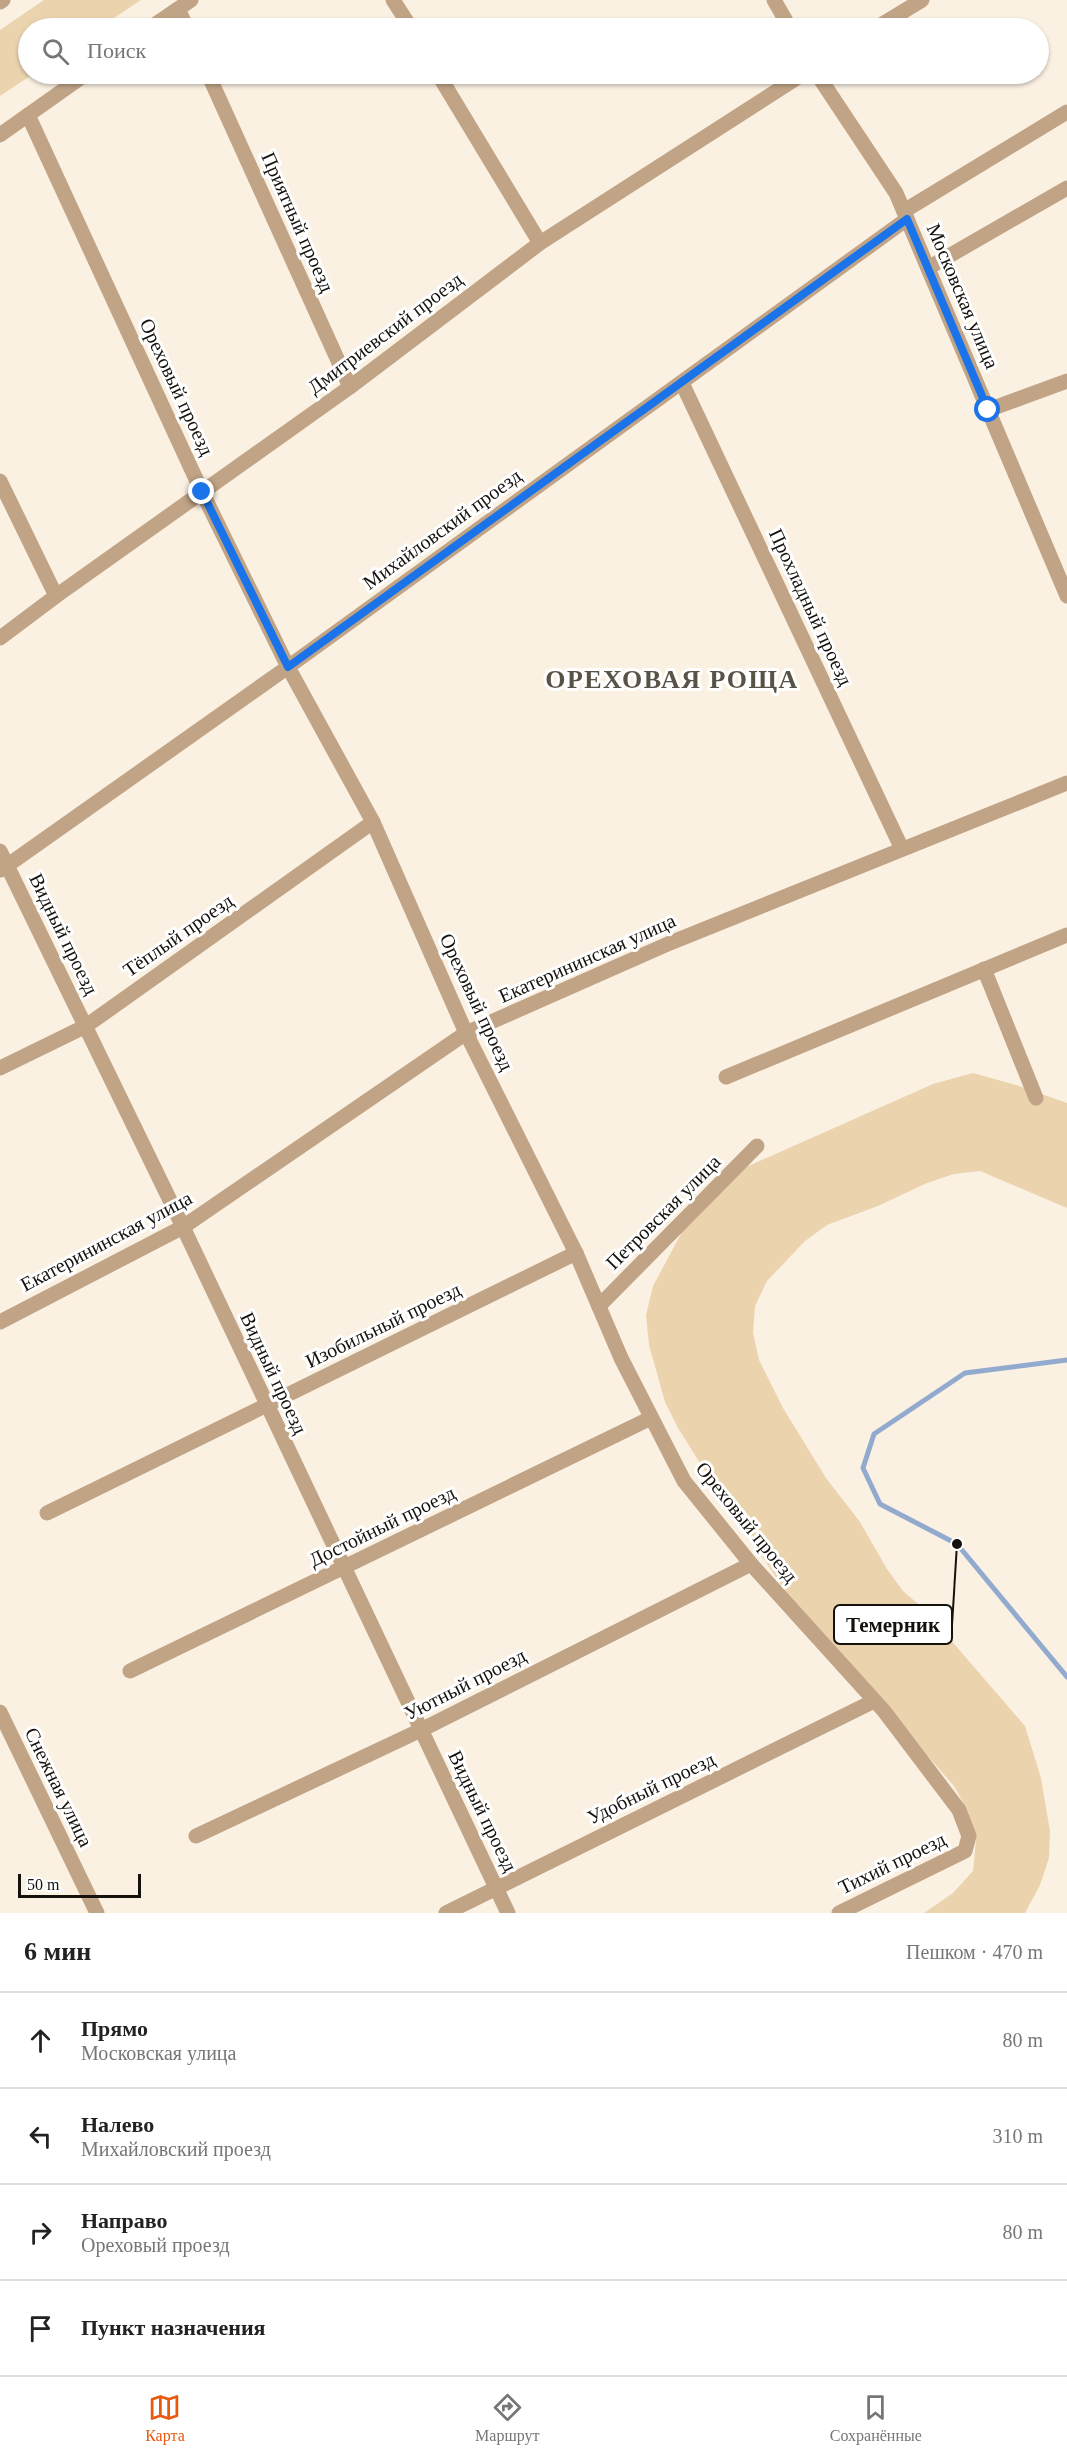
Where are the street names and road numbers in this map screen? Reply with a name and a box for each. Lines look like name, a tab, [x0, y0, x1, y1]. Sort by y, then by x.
street label: Приятный проезд	[256, 149, 339, 296]
street label: Московская улица	[922, 220, 1004, 372]
street label: Дмитриевский проезд	[303, 268, 467, 399]
street label: Ореховый проезд	[135, 315, 218, 459]
street label: Михайловский проезд	[359, 464, 526, 595]
street label: Прохладный проезд	[764, 525, 857, 689]
street label: Видный проезд	[24, 870, 103, 999]
street label: Тёплый проезд	[119, 889, 238, 982]
street label: Екатерининская улица	[495, 909, 679, 1008]
street label: Ореховый проезд	[435, 930, 518, 1074]
street label: Петровская улица	[601, 1150, 725, 1274]
street label: Екатерининская улица	[16, 1186, 196, 1296]
street label: Изобильный проезд	[302, 1278, 465, 1373]
street label: Видный проезд	[235, 1309, 312, 1438]
street label: Ореховый проезд	[691, 1457, 802, 1587]
street label: Достойный проезд	[305, 1481, 459, 1572]
street label: Уютный проезд	[401, 1644, 530, 1725]
street label: Снежная улица	[20, 1724, 97, 1851]
street label: Видный проезд	[443, 1747, 522, 1876]
street label: Удобный проезд	[584, 1748, 719, 1829]
street label: Тихий проезд	[835, 1828, 950, 1899]

